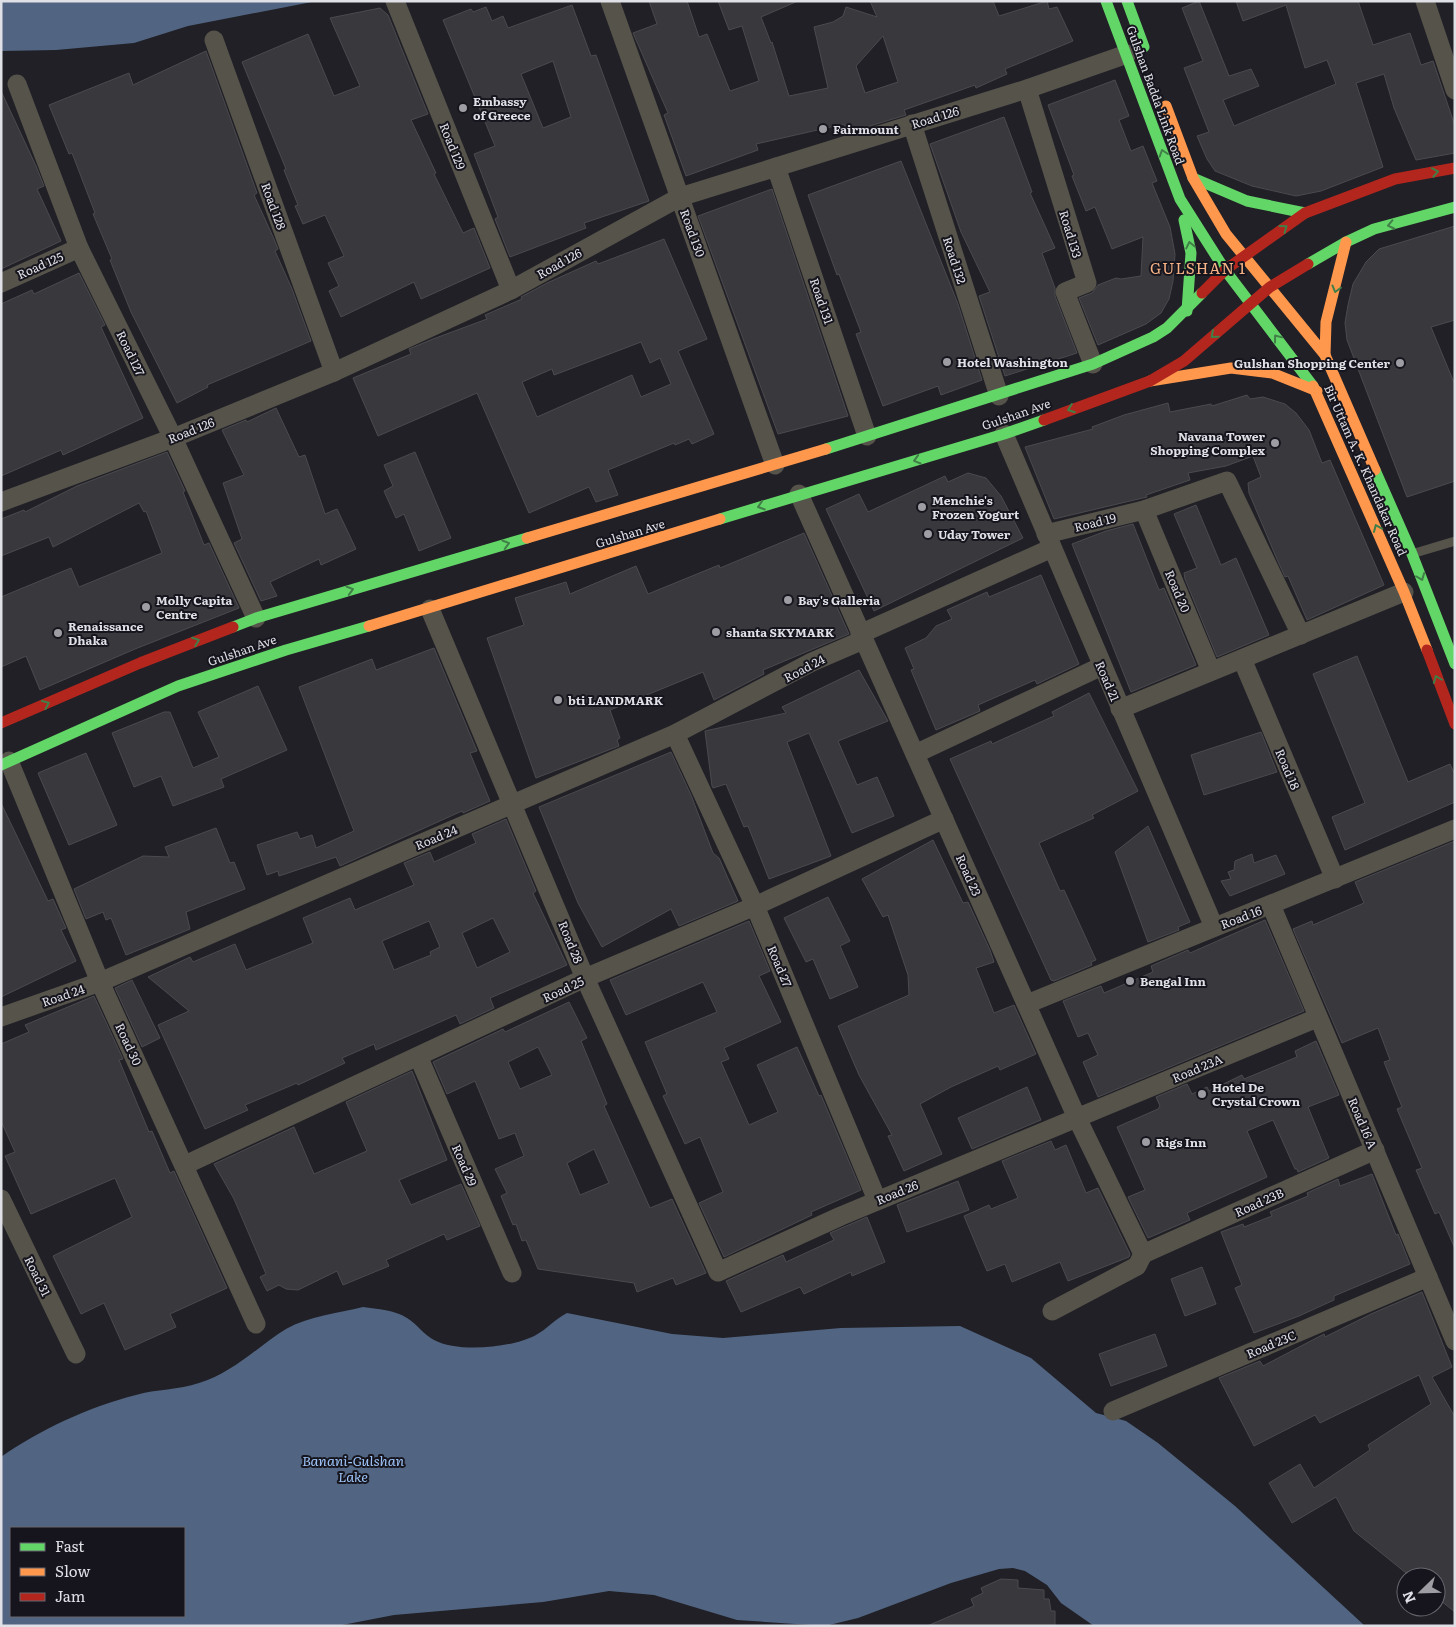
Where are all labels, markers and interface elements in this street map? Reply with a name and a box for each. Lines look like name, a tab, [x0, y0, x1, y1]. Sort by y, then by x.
street label: Gulshan Badda Link Road	[1122, 23, 1190, 168]
place label: Embassy of Greece	[473, 92, 531, 124]
street label: Road 126	[909, 101, 962, 133]
marker: Embassy of Greece	[457, 102, 469, 114]
street label: Road 129	[436, 120, 470, 172]
place label: Fairmount	[833, 120, 899, 138]
marker: Fairmount	[817, 123, 829, 135]
one-way arrow	[1158, 149, 1168, 158]
one-way arrow	[1430, 167, 1439, 177]
street label: Road 128	[257, 180, 291, 233]
street label: Road 130	[676, 207, 710, 260]
street label: Road 133	[1055, 208, 1087, 260]
one-way arrow	[1387, 220, 1396, 230]
one-way arrow	[1278, 225, 1288, 234]
street label: Road 132	[939, 234, 971, 286]
one-way arrow	[1185, 240, 1195, 249]
street label: Road 126	[533, 243, 585, 283]
street label: Road 125	[14, 247, 66, 283]
district label: GULSHAN 1	[1150, 256, 1246, 279]
street label: Road 131	[806, 275, 838, 327]
one-way arrow	[1331, 285, 1341, 293]
street label: Road 127	[112, 327, 150, 379]
one-way arrow	[1210, 329, 1219, 338]
one-way arrow	[1274, 334, 1283, 344]
place label: Hotel Washington	[957, 353, 1068, 371]
place label: Gulshan Shopping Center	[1234, 354, 1390, 372]
marker: Hotel Washington	[941, 356, 953, 368]
marker: Gulshan Shopping Center	[1394, 357, 1406, 369]
street label: Bir Uttam A. K. Khandakar Road	[1320, 382, 1412, 559]
street label: Gulshan Ave	[979, 394, 1053, 434]
one-way arrow	[1068, 404, 1076, 414]
street label: Road 126	[165, 412, 218, 448]
place label: Navana Tower Shopping Complex	[1150, 427, 1266, 459]
marker: Navana Tower Shopping Complex	[1269, 437, 1281, 449]
one-way arrow	[913, 454, 922, 464]
place label: Menchie's Frozen Yogurt	[932, 491, 1020, 523]
one-way arrow	[758, 501, 766, 511]
marker: Menchie's Frozen Yogurt	[916, 501, 928, 513]
street label: Road 19	[1072, 508, 1118, 536]
street label: Gulshan Ave	[593, 514, 667, 552]
one-way arrow	[1373, 524, 1383, 533]
place label: Uday Tower	[938, 525, 1011, 543]
marker: Uday Tower	[922, 528, 934, 540]
one-way arrow	[501, 540, 509, 550]
street label: Road 20	[1161, 567, 1195, 615]
one-way arrow	[1415, 572, 1425, 581]
one-way arrow	[345, 585, 353, 595]
place label: Molly Capita Centre	[156, 591, 233, 623]
place label: Bay's Galleria	[798, 591, 880, 609]
marker: Bay's Galleria	[782, 594, 794, 606]
marker: Molly Capita Centre	[140, 601, 152, 613]
place label: Renaissance Dhaka	[68, 617, 144, 649]
place label: shanta SKYMARK	[726, 623, 835, 641]
marker: shanta SKYMARK	[710, 626, 722, 638]
marker: Renaissance Dhaka	[52, 627, 64, 639]
street label: Gulshan Ave	[205, 630, 279, 670]
one-way arrow	[191, 637, 200, 647]
street label: Road 24	[780, 649, 828, 686]
street label: Road 21	[1091, 658, 1125, 704]
one-way arrow	[1433, 675, 1443, 683]
place label: bti LANDMARK	[568, 691, 664, 709]
marker: bti LANDMARK	[552, 694, 564, 706]
one-way arrow	[41, 699, 50, 710]
street label: Road 18	[1271, 746, 1305, 793]
street label: Road 24	[412, 820, 460, 854]
street label: Road 23	[952, 851, 986, 899]
street label: Road 16	[1218, 901, 1265, 933]
street label: Road 28	[554, 918, 588, 966]
street label: Road 27	[763, 942, 797, 990]
street label: Road 25	[539, 972, 587, 1006]
place label: Bengal Inn	[1140, 972, 1206, 990]
marker: Bengal Inn	[1124, 975, 1136, 987]
street label: Road 24	[39, 979, 87, 1011]
street label: Road 30	[111, 1020, 147, 1068]
street label: Road 23A	[1169, 1049, 1225, 1087]
place label: Hotel De Crystal Crown	[1212, 1078, 1301, 1110]
marker: Hotel De Crystal Crown	[1196, 1088, 1208, 1100]
street label: Road 16 A	[1344, 1095, 1382, 1152]
place label: Rigs Inn	[1156, 1133, 1207, 1151]
marker: Rigs Inn	[1140, 1136, 1152, 1148]
street label: Road 29	[448, 1141, 482, 1189]
street label: Road 26	[873, 1175, 921, 1209]
street label: Road 23B	[1232, 1183, 1286, 1221]
street label: Road 31	[21, 1253, 56, 1299]
street label: Road 23C	[1243, 1325, 1299, 1363]
water label: Banani-Gulshan Lake	[302, 1450, 405, 1486]
legend	[10, 1527, 185, 1617]
text: Fast	[55, 1534, 84, 1557]
text: Slow	[55, 1559, 90, 1582]
north arrow	[1396, 1567, 1446, 1617]
text: Jam	[55, 1584, 86, 1607]
text: N	[1397, 1588, 1420, 1607]

